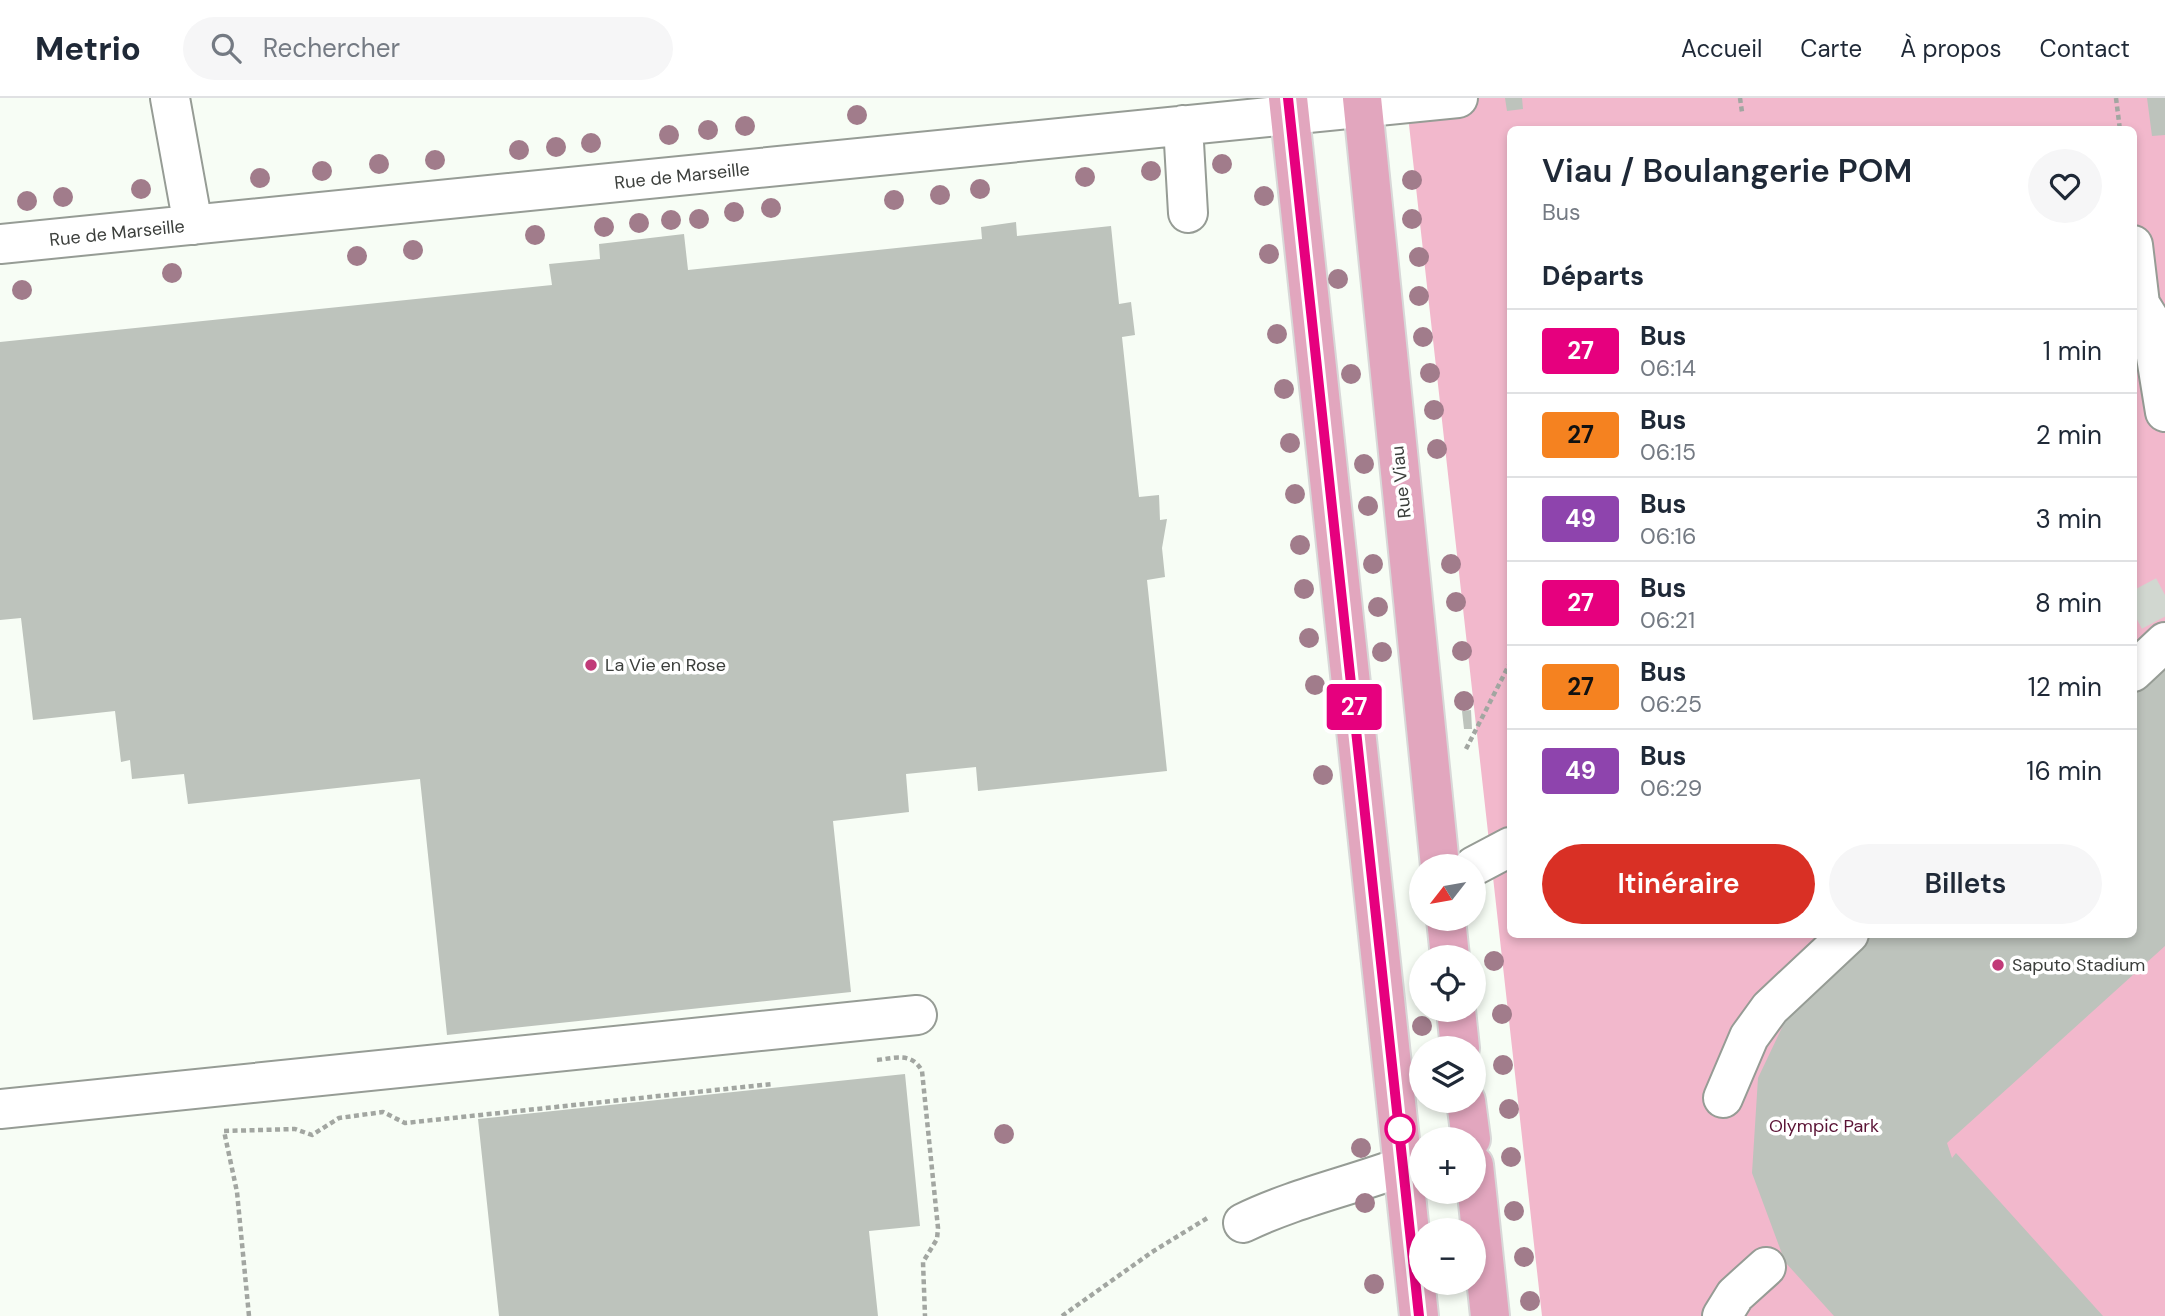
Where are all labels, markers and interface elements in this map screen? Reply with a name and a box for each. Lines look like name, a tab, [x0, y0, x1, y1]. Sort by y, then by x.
search box	[183, 17, 673, 80]
text: Metrio	[35, 27, 141, 70]
icon: search	[207, 29, 245, 67]
text: Rechercher	[263, 31, 400, 65]
text: Accueil	[1681, 33, 1762, 64]
text: Carte	[1800, 33, 1862, 64]
text: À propos	[1900, 33, 2002, 64]
text: Contact	[2040, 33, 2130, 64]
text: Viau / Boulangerie POM	[1542, 149, 1912, 192]
button: heart	[2028, 149, 2102, 223]
street label: Rue de Marseille	[613, 157, 751, 195]
text: Bus	[1542, 197, 1581, 227]
street label: Rue de Marseille	[48, 214, 186, 252]
text: Départs	[1542, 259, 1644, 293]
text: Bus	[1640, 319, 1686, 353]
text: 1 min	[2043, 334, 2102, 368]
text: 27	[1567, 335, 1594, 366]
text: 06:14	[1640, 353, 1696, 383]
text: Bus	[1640, 403, 1686, 437]
text: 2 min	[2036, 418, 2102, 452]
text: 27	[1567, 419, 1594, 450]
text: 06:15	[1640, 437, 1696, 467]
street label: Rue Viau	[1385, 445, 1417, 519]
text: Bus	[1640, 487, 1686, 521]
text: 3 min	[2035, 502, 2102, 536]
text: 49	[1565, 503, 1596, 534]
text: 06:16	[1640, 521, 1696, 551]
text: Bus	[1640, 571, 1686, 605]
text: 8 min	[2035, 586, 2102, 620]
text: 27	[1567, 587, 1594, 618]
text: 06:21	[1640, 605, 1695, 635]
place label: La Vie en Rose	[605, 653, 726, 677]
text: Bus	[1640, 655, 1686, 689]
marker: La Vie en Rose	[583, 657, 599, 673]
text: 12 min	[2028, 670, 2102, 704]
text: 27	[1567, 671, 1594, 702]
line badge: 27	[1322, 684, 1386, 730]
text: 06:25	[1640, 689, 1702, 719]
text: 27	[1341, 691, 1367, 722]
text: Bus	[1640, 739, 1686, 773]
text: 16 min	[2026, 754, 2102, 788]
text: 49	[1565, 755, 1596, 786]
text: 06:29	[1640, 773, 1702, 803]
button: Itinéraire	[1542, 844, 1815, 924]
button: Billets	[1829, 844, 2102, 924]
north arrow	[1409, 854, 1486, 931]
map controls	[1409, 854, 1486, 1295]
button: locate	[1409, 945, 1486, 1022]
place label: Saputo Stadium	[2012, 953, 2145, 977]
marker: Saputo Stadium	[1990, 957, 2006, 973]
button: layers	[1409, 1036, 1486, 1113]
unlabelled marker	[1385, 1114, 1415, 1144]
park label: Olympic Park	[1769, 1114, 1879, 1138]
button: +	[1409, 1127, 1486, 1204]
button: −	[1409, 1218, 1486, 1295]

